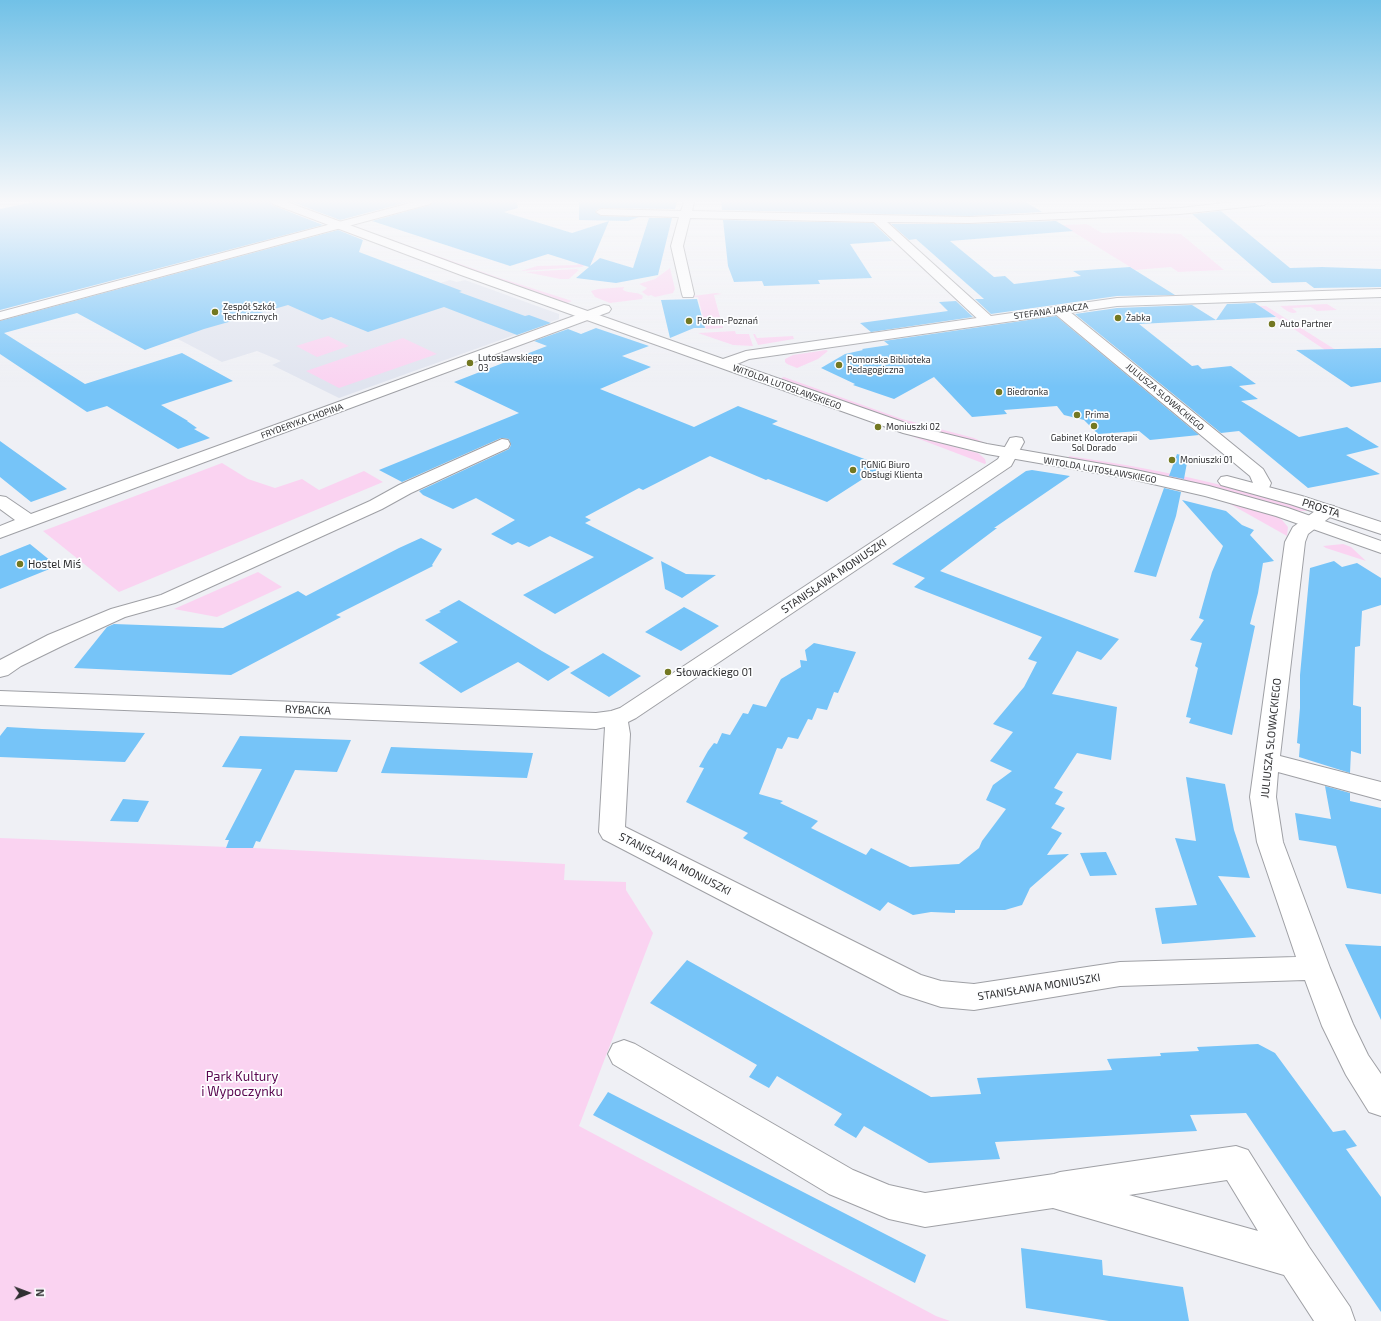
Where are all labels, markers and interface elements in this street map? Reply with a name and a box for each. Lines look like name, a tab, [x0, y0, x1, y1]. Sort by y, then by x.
street label: STEFANA JARACZA	[1013, 300, 1089, 322]
place label: Zespół Szkół Technicznych	[223, 302, 278, 323]
marker: Zespół Szkół Technicznych	[210, 307, 220, 317]
marker: Żabka	[1113, 313, 1123, 323]
place label: Żabka	[1126, 313, 1151, 323]
marker: Pofam-Poznań	[684, 316, 694, 326]
place label: Pofam-Poznań	[697, 316, 758, 326]
marker: Auto Partner	[1267, 319, 1277, 329]
place label: Auto Partner	[1280, 319, 1332, 329]
place label: Lutosławskiego 03	[478, 353, 542, 374]
place label: Pomorska Biblioteka Pedagogiczna	[847, 355, 931, 376]
marker: Lutosławskiego 03	[465, 358, 475, 368]
marker: Pomorska Biblioteka Pedagogiczna	[834, 360, 844, 370]
street label: JULIUSZA SŁOWACKIEGO	[1124, 361, 1206, 433]
street label: WITOLDA LUTOSŁAWSKIEGO	[731, 362, 843, 412]
marker: Biedronka	[994, 387, 1004, 397]
place label: Biedronka	[1007, 387, 1048, 397]
street label: FRYDERYKA CHOPINA	[259, 401, 345, 441]
marker: Prima	[1072, 410, 1082, 420]
place label: Prima	[1085, 410, 1109, 420]
marker: Gabinet Koloroterapii Sol Dorado	[1089, 421, 1099, 431]
marker: Moniuszki 02	[873, 422, 883, 432]
place label: Moniuszki 02	[886, 422, 940, 432]
place label: Gabinet Koloroterapii Sol Dorado	[1051, 433, 1137, 454]
street label: WITOLDA LUTOSŁAWSKIEGO	[1043, 455, 1157, 485]
marker: Moniuszki 01	[1167, 455, 1177, 465]
place label: Moniuszki 01	[1180, 455, 1233, 465]
place label: PGNiG Biuro Obsługi Klienta	[861, 460, 923, 481]
marker: PGNiG Biuro Obsługi Klienta	[848, 465, 858, 475]
street label: PROSTA	[1300, 496, 1342, 520]
street label: STANISŁAWA MONIUSZKI	[779, 536, 889, 616]
place label: Hostel Miś	[28, 557, 81, 571]
marker: Hostel Miś	[15, 559, 25, 569]
place label: Słowackiego 01	[676, 665, 752, 679]
marker: Słowackiego 01	[663, 667, 673, 677]
street label: JULIUSZA SŁOWACKIEGO	[1258, 677, 1284, 799]
street label: RYBACKA	[285, 703, 331, 717]
street label: STANISŁAWA MONIUSZKI	[617, 830, 733, 898]
street label: STANISŁAWA MONIUSZKI	[977, 971, 1101, 1003]
park label: Park Kultury i Wypoczynku	[201, 1069, 283, 1100]
north arrow	[8, 1273, 48, 1313]
text: N	[34, 1289, 47, 1297]

